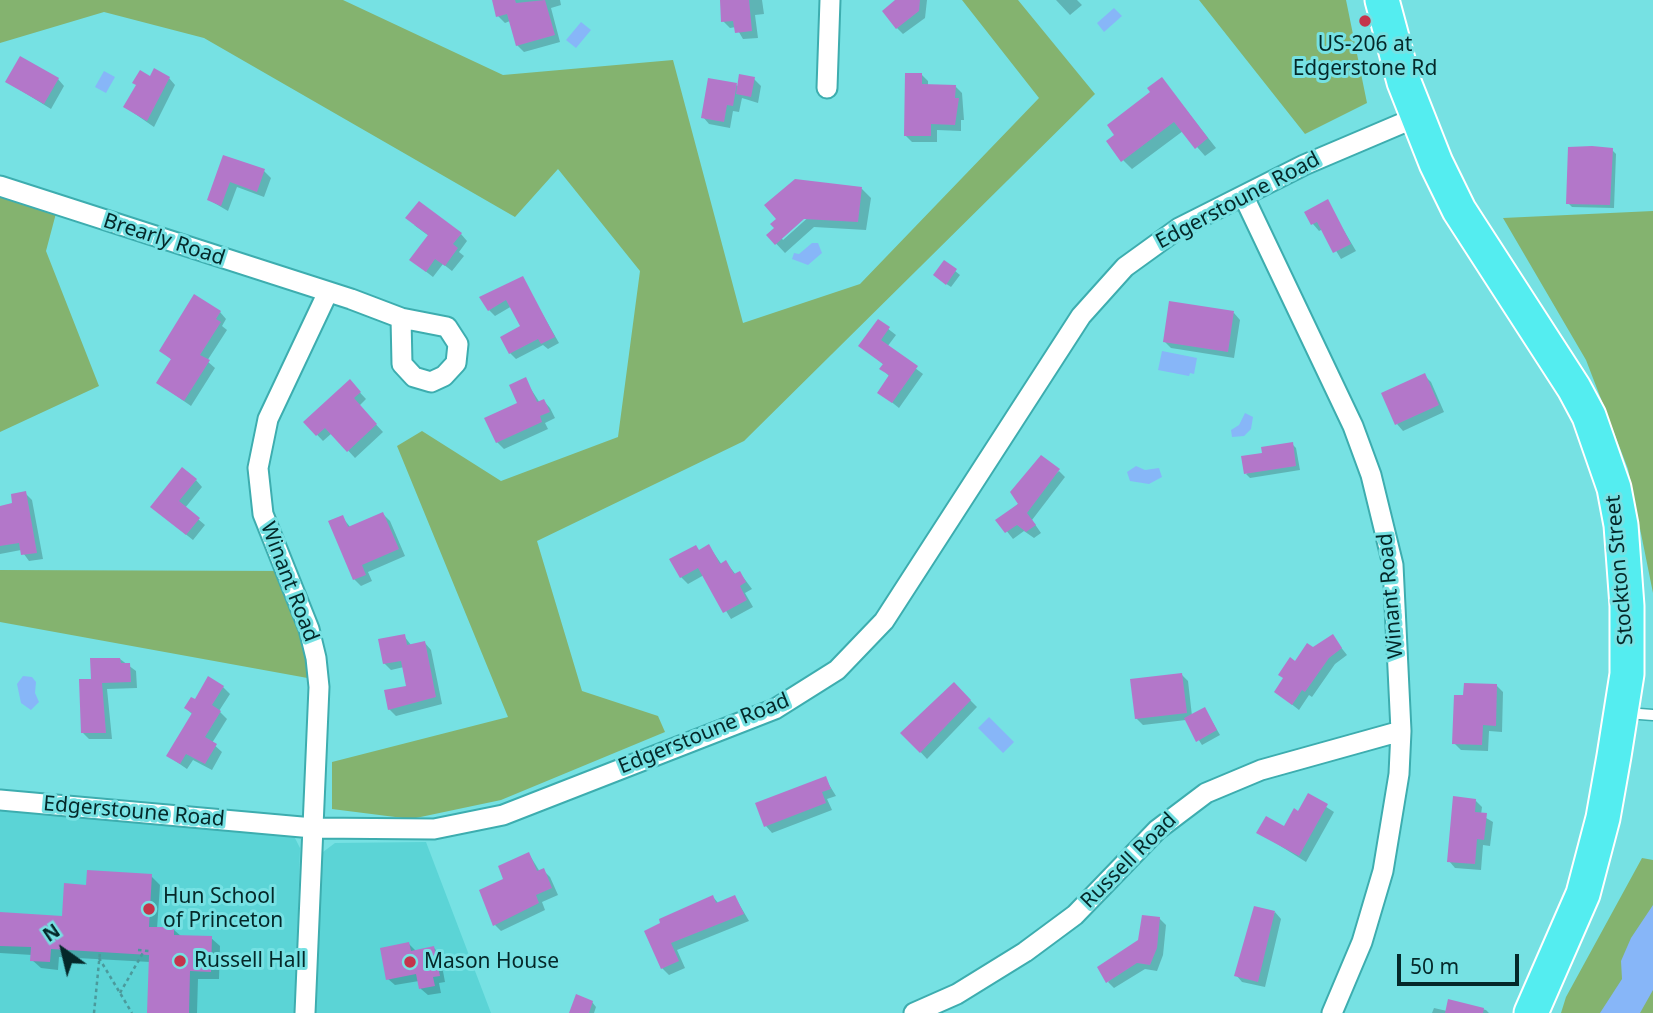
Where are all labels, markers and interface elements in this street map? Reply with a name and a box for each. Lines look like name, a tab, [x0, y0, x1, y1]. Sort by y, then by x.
marker: US-206 at Edgerstone Rd	[1357, 13, 1373, 29]
place label: US-206 at Edgerstone Rd	[1293, 32, 1437, 82]
street label: Edgerstoune Road	[1152, 147, 1324, 255]
street label: Brearly Road	[100, 209, 228, 271]
street label: Stockton Street	[1601, 494, 1639, 646]
street label: Winant Road	[255, 519, 323, 645]
street label: Winant Road	[1373, 532, 1409, 660]
street label: Edgerstoune Road	[615, 688, 793, 780]
street label: Edgerstoune Road	[42, 792, 226, 832]
street label: Russell Road	[1076, 808, 1182, 914]
place label: Hun School of Princeton	[163, 884, 283, 934]
marker: Hun School of Princeton	[141, 901, 157, 917]
north arrow	[28, 915, 98, 985]
text: N	[38, 917, 65, 948]
scale bar	[1401, 940, 1524, 984]
place label: Russell Hall	[194, 948, 306, 974]
place label: Mason House	[424, 949, 559, 975]
text: 50 m	[1410, 952, 1459, 980]
marker: Russell Hall	[172, 953, 188, 969]
marker: Mason House	[402, 954, 418, 970]

